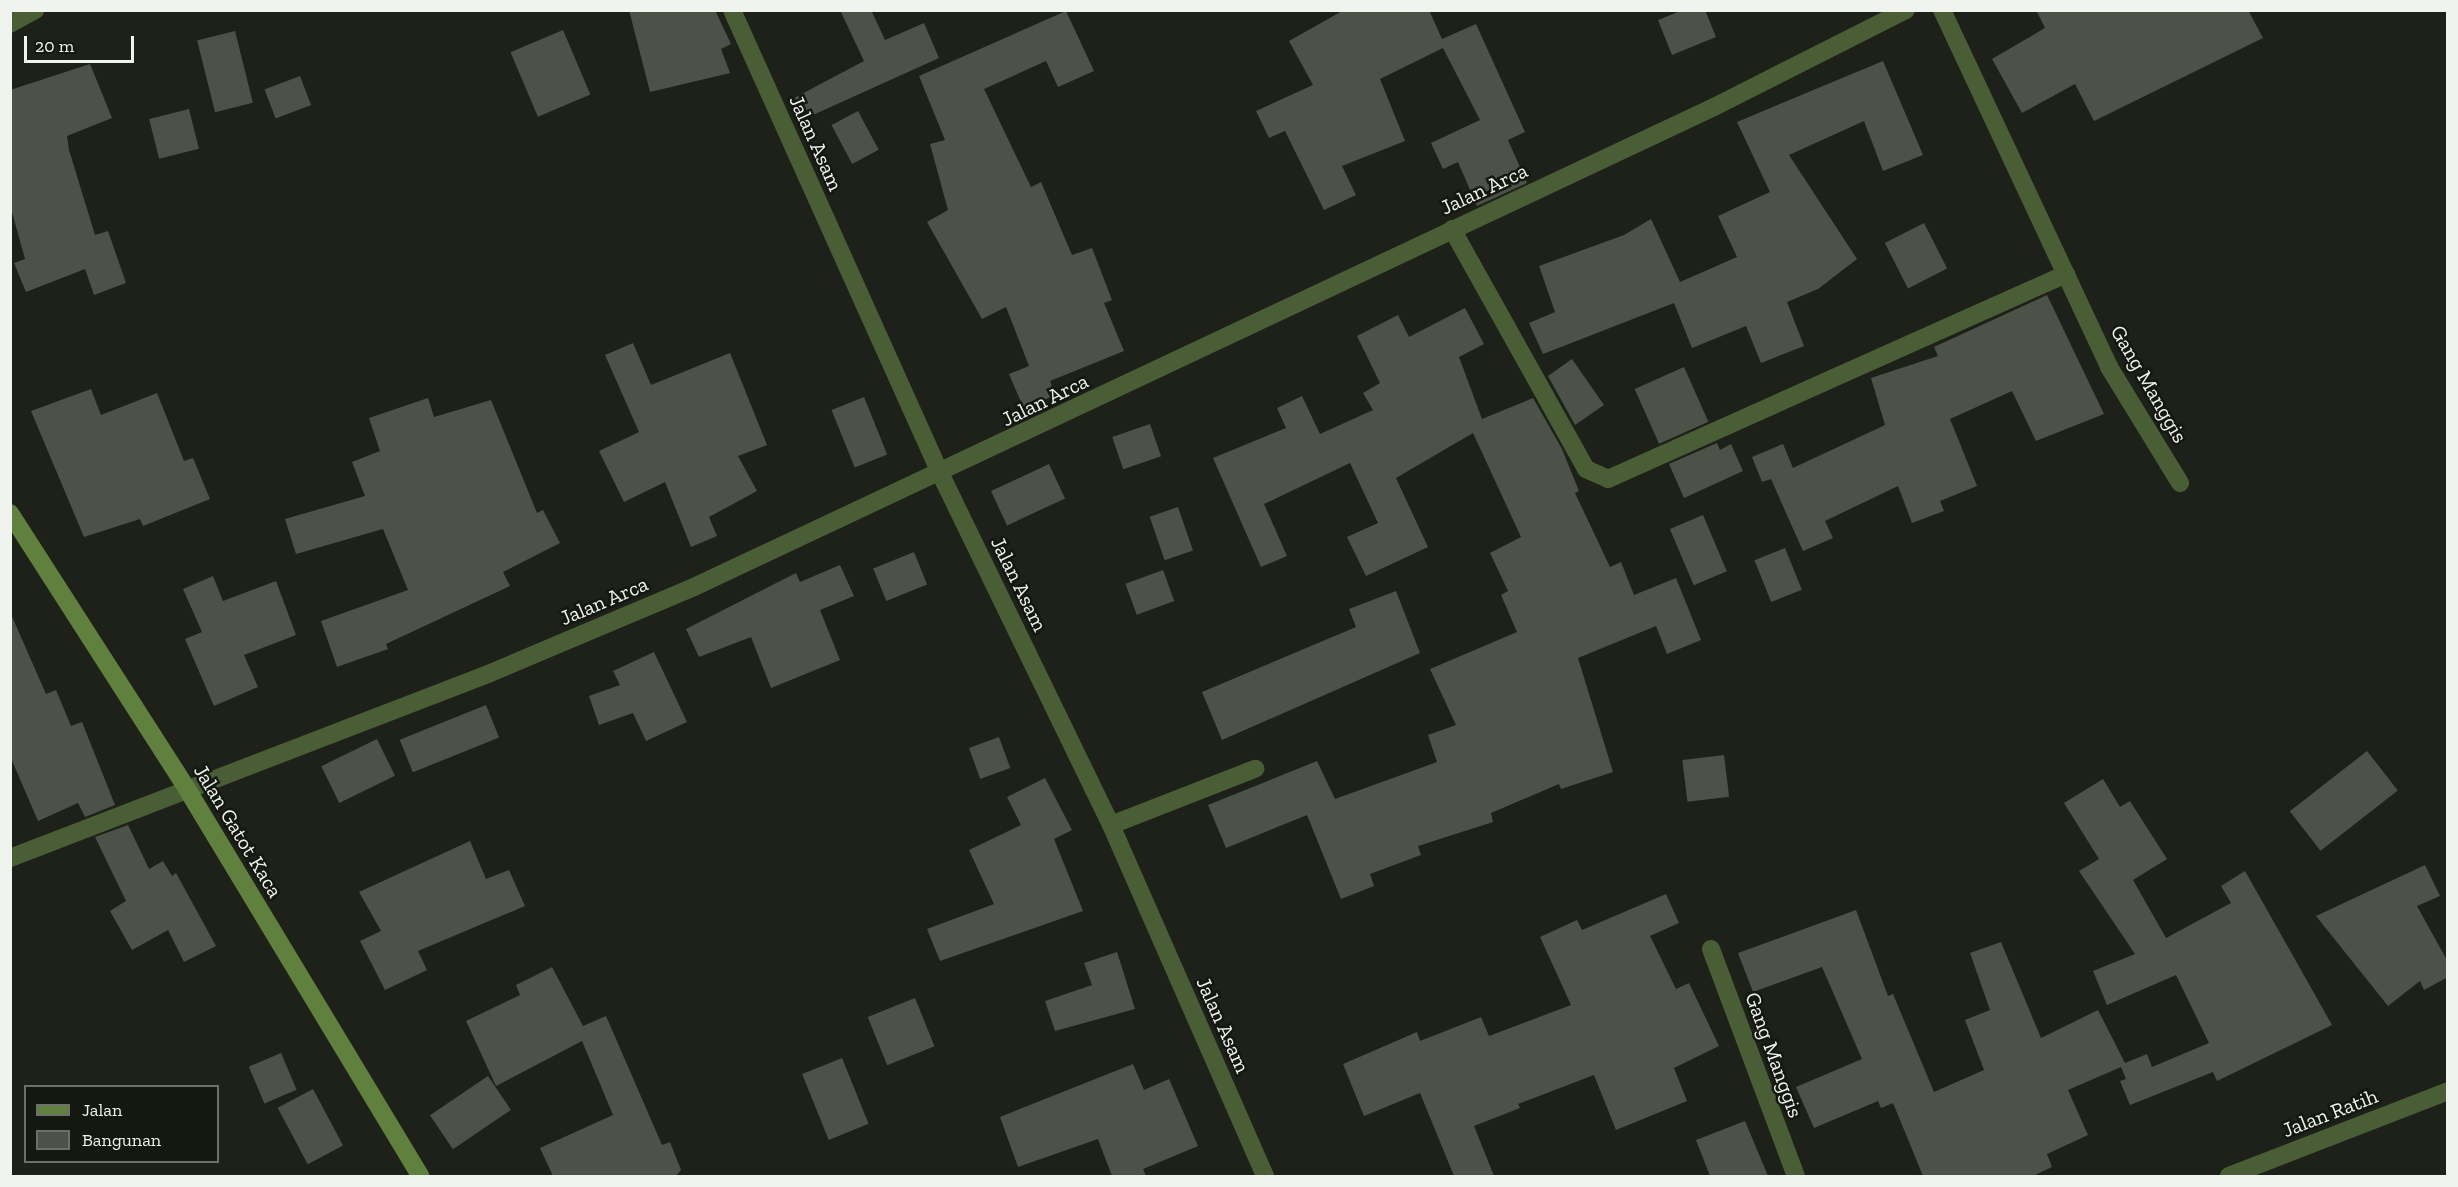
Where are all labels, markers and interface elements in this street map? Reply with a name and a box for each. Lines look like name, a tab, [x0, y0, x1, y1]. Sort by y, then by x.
scale bar	[27, 24, 136, 62]
text: 20 m	[35, 35, 74, 57]
street label: Jalan Asam	[784, 91, 848, 195]
street label: Jalan Arca	[1436, 158, 1532, 220]
street label: Gang Manggis	[2105, 321, 2193, 447]
street label: Jalan Arca	[997, 368, 1093, 432]
street label: Jalan Asam	[985, 532, 1053, 636]
street label: Jalan Arca	[556, 571, 652, 631]
street label: Jalan Gatot Kaca	[188, 760, 288, 902]
street label: Jalan Asam	[1191, 973, 1255, 1077]
street label: Gang Manggis	[1740, 989, 1808, 1121]
street label: Jalan Ratih	[2279, 1083, 2381, 1143]
legend	[24, 1085, 219, 1163]
text: Jalan	[82, 1099, 122, 1121]
text: Bangunan	[82, 1129, 161, 1151]

